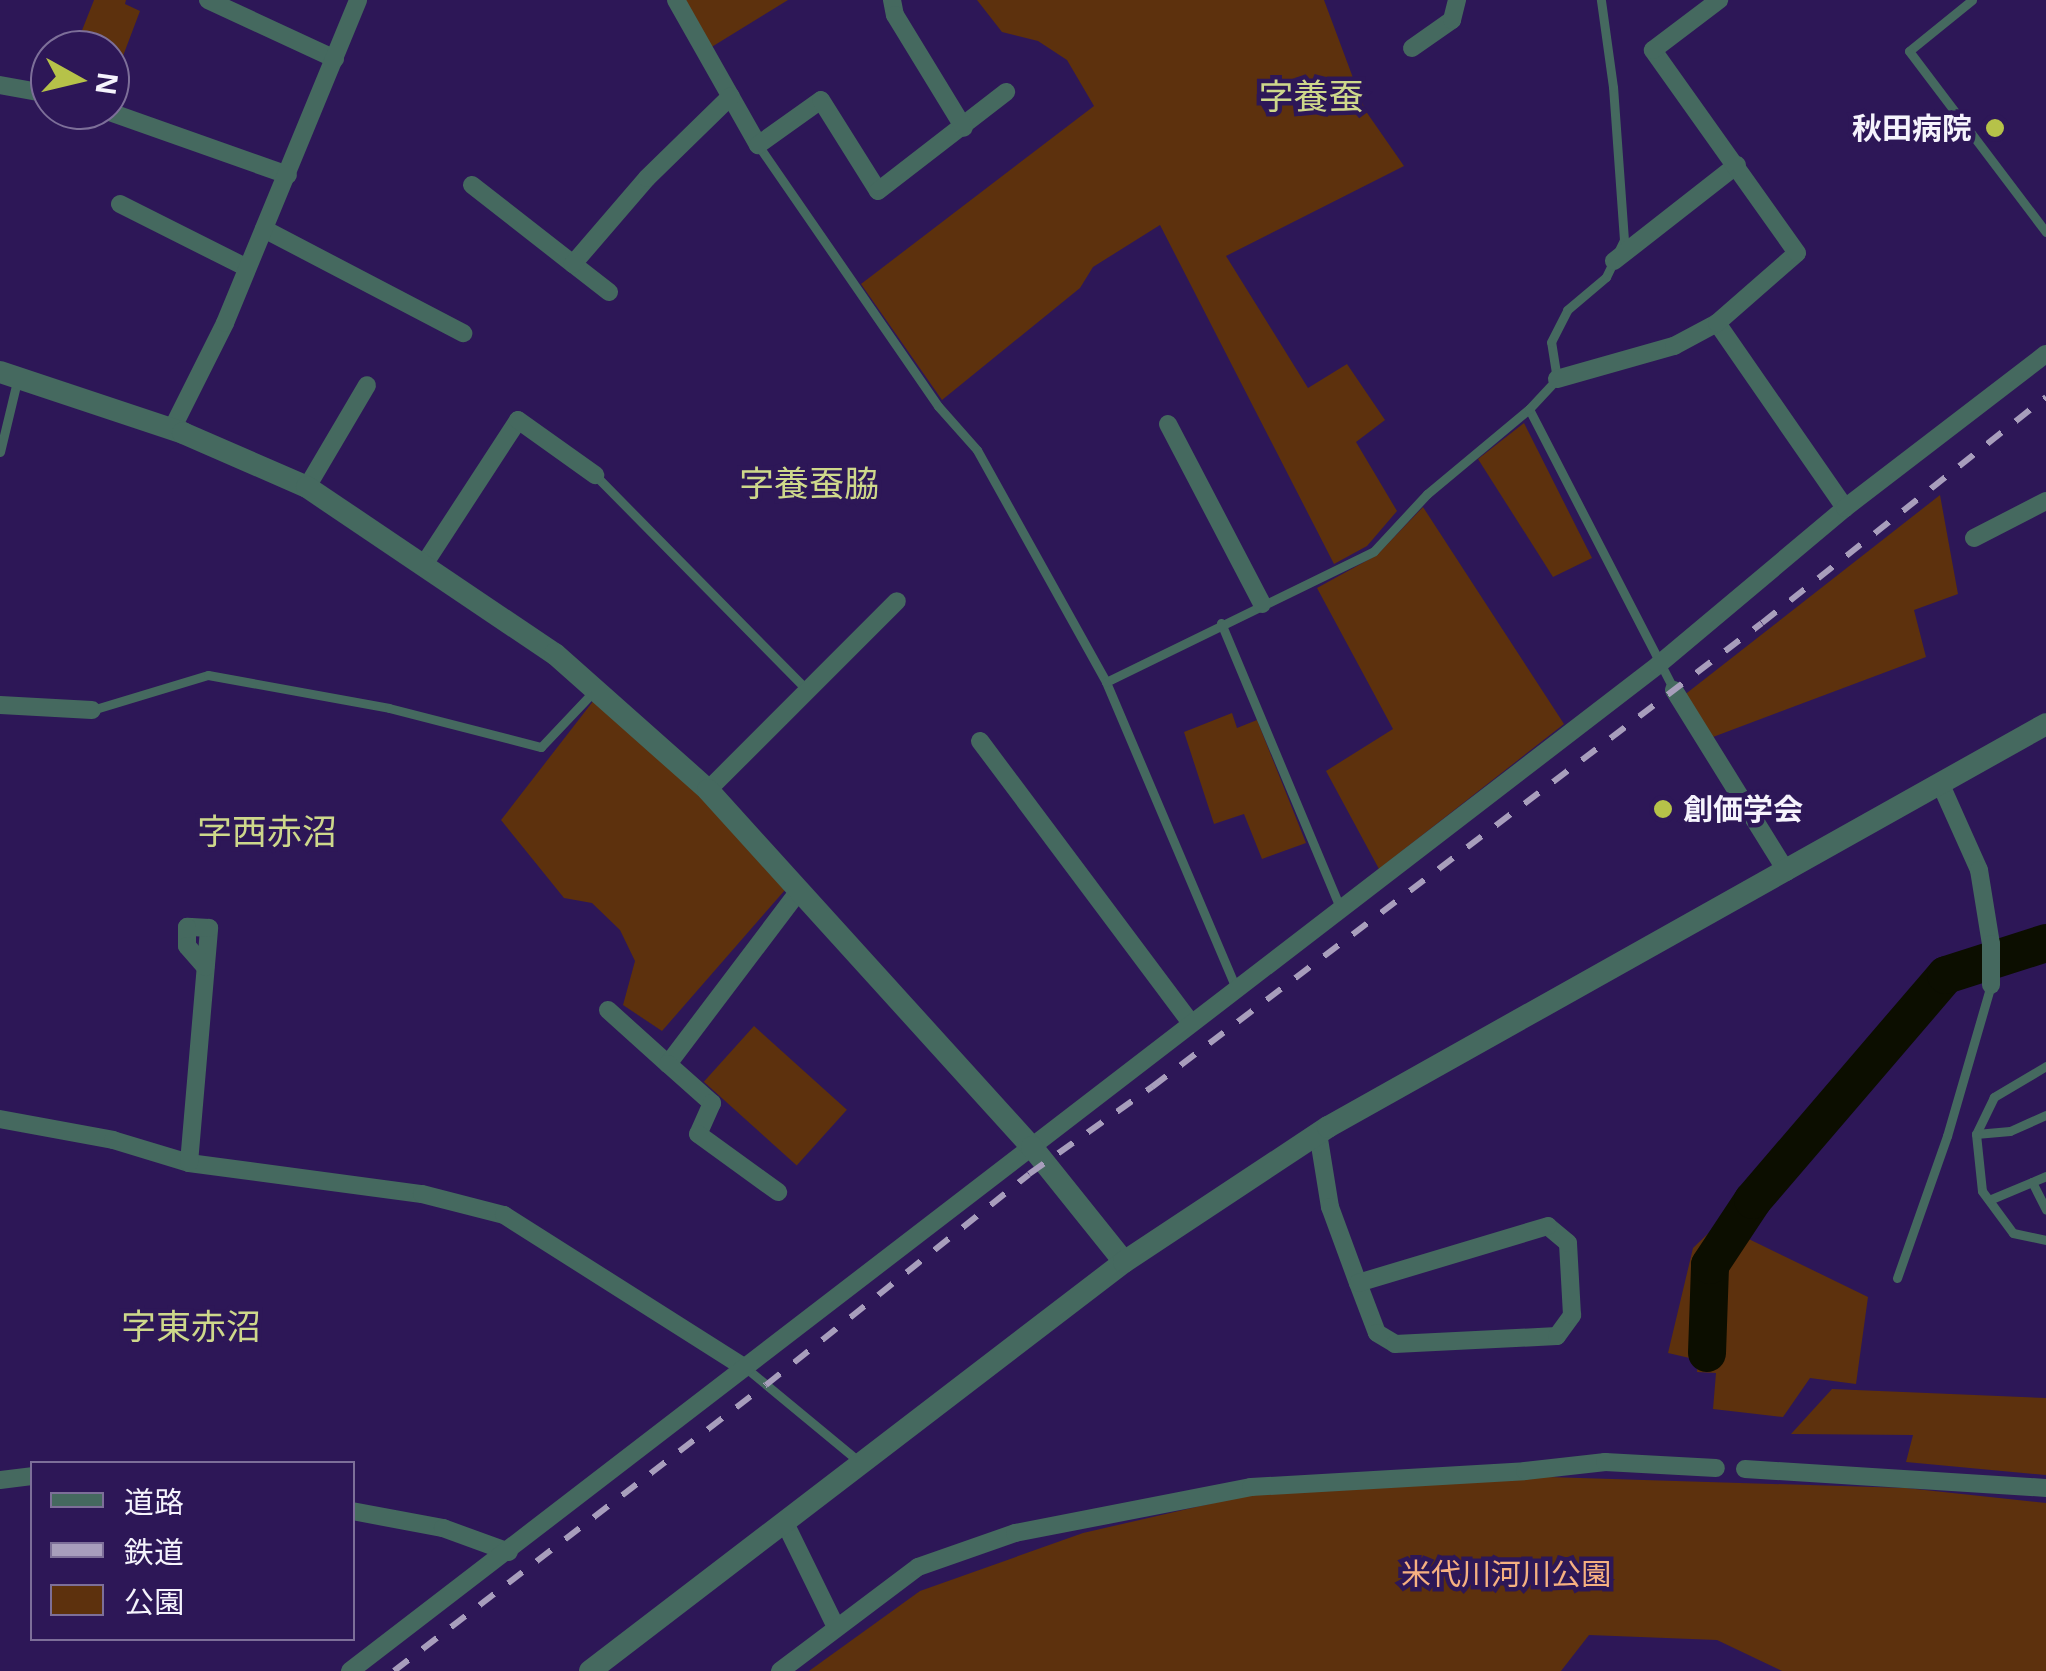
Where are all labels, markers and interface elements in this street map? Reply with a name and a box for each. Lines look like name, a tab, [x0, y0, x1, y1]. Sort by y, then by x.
north arrow	[30, 30, 130, 130]
text: N	[87, 70, 128, 98]
district label: 字養蚕	[1259, 75, 1363, 117]
place label: 秋田病院	[1852, 110, 1972, 146]
marker: 秋田病院	[1982, 115, 2008, 141]
district label: 字養蚕脇	[739, 462, 879, 504]
place label: 創価学会	[1683, 791, 1803, 827]
marker: 創価学会	[1652, 798, 1674, 820]
district label: 字西赤沼	[197, 810, 337, 852]
district label: 字東赤沼	[121, 1305, 261, 1347]
legend	[30, 1461, 355, 1641]
text: 道路	[124, 1481, 184, 1522]
text: 鉄道	[124, 1531, 184, 1572]
park label: 米代川河川公園	[1401, 1556, 1611, 1592]
text: 公園	[124, 1581, 184, 1622]

